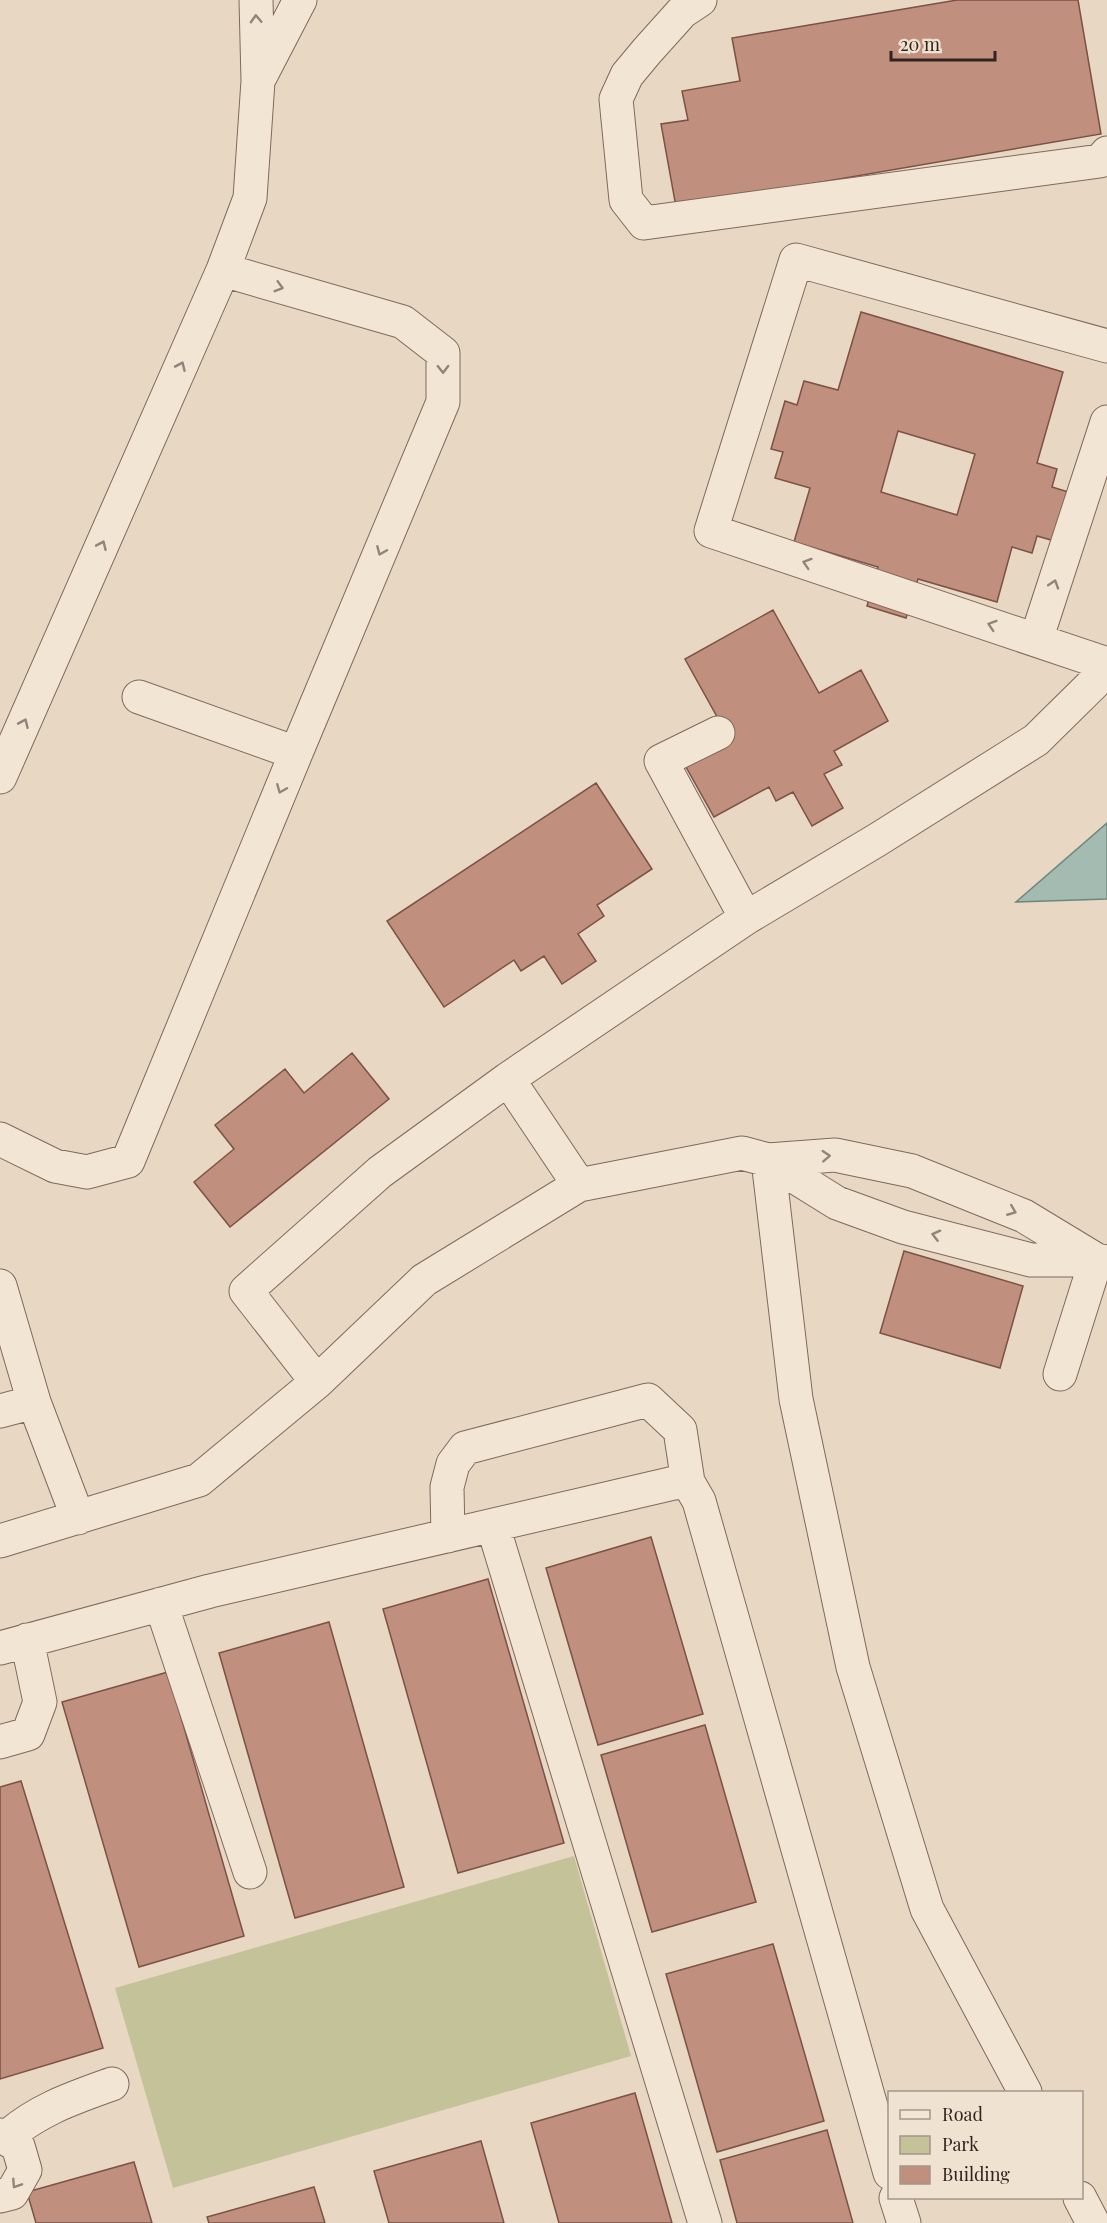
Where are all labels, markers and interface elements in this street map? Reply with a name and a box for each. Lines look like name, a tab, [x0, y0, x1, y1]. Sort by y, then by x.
one-way arrow	[250, 15, 263, 24]
scale bar	[891, 24, 994, 62]
text: 20 m	[900, 32, 940, 56]
one-way arrow	[273, 280, 284, 292]
one-way arrow	[173, 362, 185, 373]
one-way arrow	[437, 364, 449, 373]
one-way arrow	[95, 540, 107, 551]
one-way arrow	[376, 545, 388, 556]
one-way arrow	[802, 558, 813, 571]
one-way arrow	[1047, 579, 1059, 590]
one-way arrow	[987, 620, 998, 632]
one-way arrow	[16, 719, 28, 730]
one-way arrow	[276, 783, 288, 794]
one-way arrow	[822, 1150, 831, 1163]
one-way arrow	[1006, 1204, 1017, 1216]
one-way arrow	[931, 1230, 941, 1242]
legend	[888, 2091, 1083, 2199]
text: Road	[942, 2102, 983, 2126]
text: Park	[942, 2132, 979, 2156]
text: Building	[942, 2162, 1010, 2186]
one-way arrow	[12, 2178, 24, 2188]

